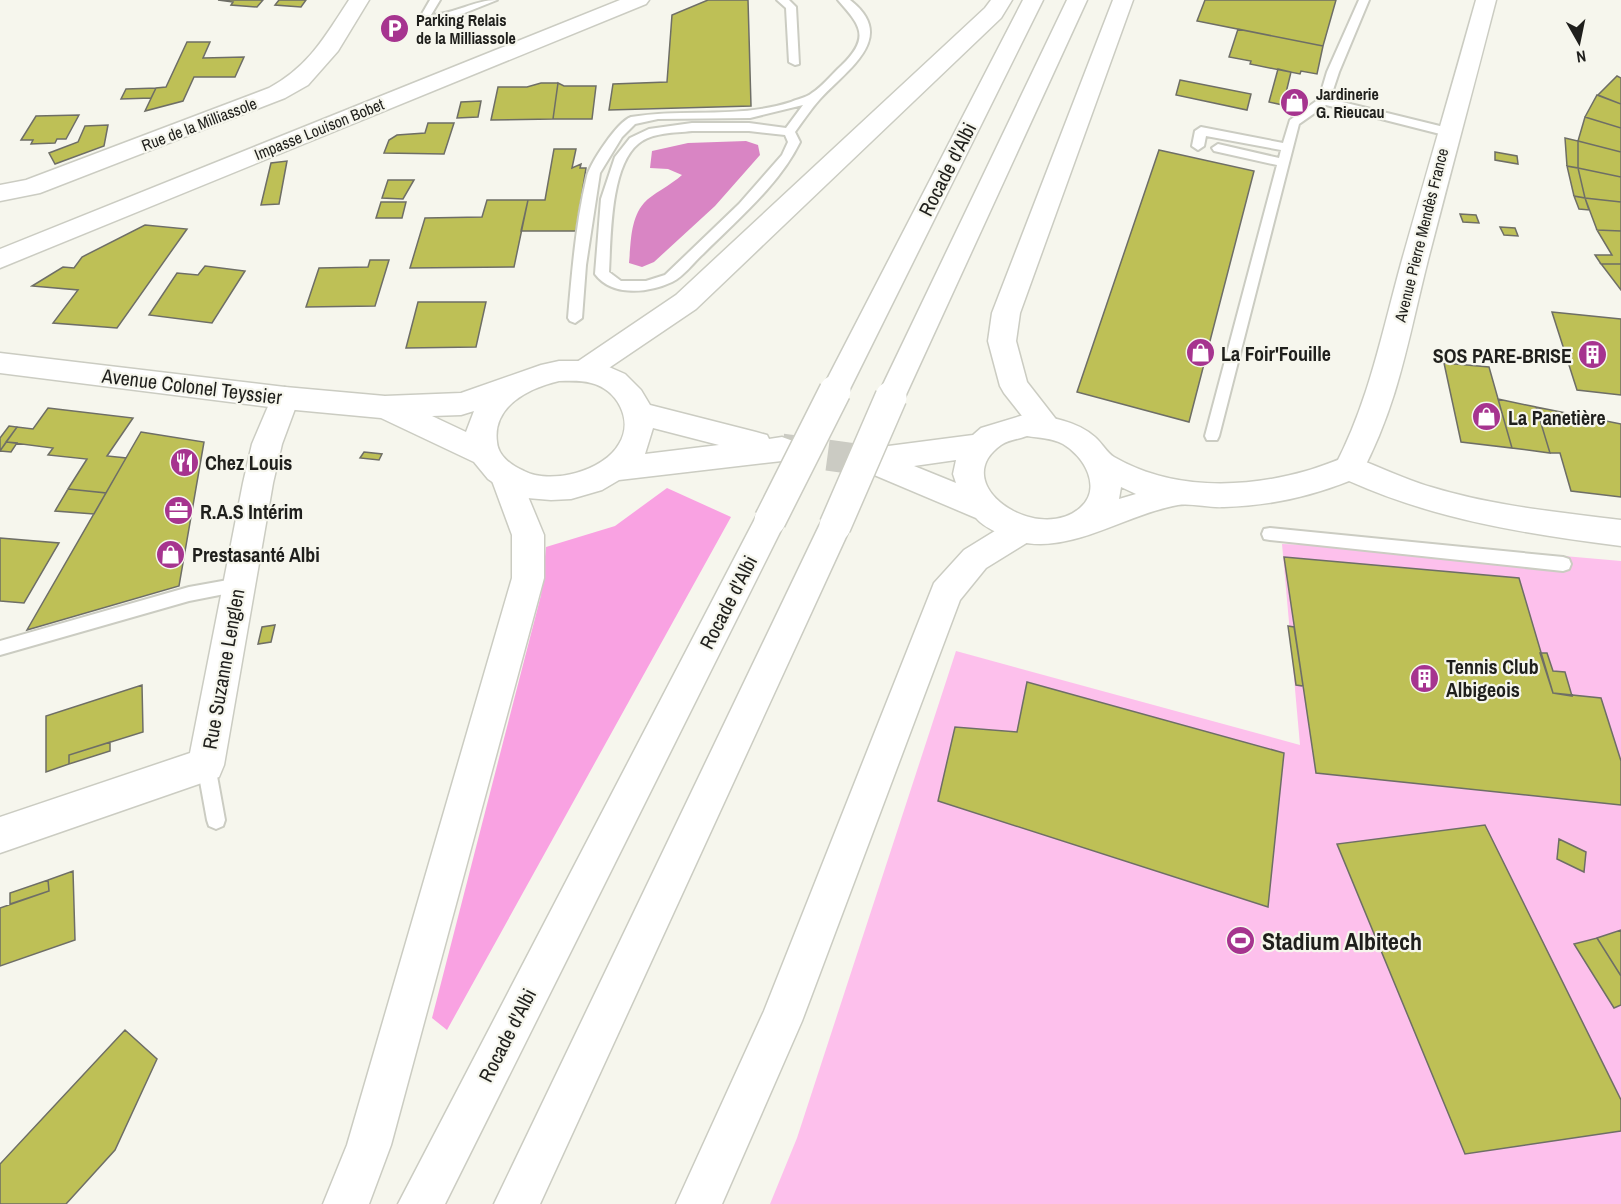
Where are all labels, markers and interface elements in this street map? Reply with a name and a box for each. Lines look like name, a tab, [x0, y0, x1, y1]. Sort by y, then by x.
place label: Parking Relais de la Milliassole	[416, 9, 516, 49]
north arrow	[1549, 12, 1609, 72]
parking icon: Parking Relais de la Milliassole	[379, 13, 411, 45]
text: N	[1575, 45, 1588, 68]
place label: Jardinerie G. Rieucau	[1316, 83, 1385, 123]
shop icon: Jardinerie G. Rieucau	[1279, 87, 1311, 119]
street label: Rue de la Milliassole	[138, 92, 260, 156]
street label: Impasse Louison Bobet	[251, 93, 387, 165]
street label: Rocade d'Albi	[912, 118, 982, 220]
street label: Avenue Pierre Mendès France	[1388, 146, 1453, 325]
shop icon: La Foir'Fouille	[1184, 337, 1216, 369]
building icon: SOS PARE-BRISE	[1577, 339, 1609, 371]
place label: La Foir'Fouille	[1221, 340, 1331, 367]
place label: SOS PARE-BRISE	[1433, 342, 1572, 369]
street label: Avenue Colonel Teyssier	[100, 361, 284, 410]
shop icon: La Panetière	[1471, 401, 1503, 433]
place label: La Panetière	[1508, 404, 1606, 431]
restaurant icon: Chez Louis	[168, 446, 200, 478]
place label: Chez Louis	[205, 449, 292, 476]
office icon: R.A.S Intérim	[163, 495, 195, 527]
place label: R.A.S Intérim	[200, 498, 303, 525]
shop icon: Prestasanté Albi	[155, 538, 187, 570]
place label: Prestasanté Albi	[192, 541, 320, 568]
street label: Rocade d'Albi	[693, 551, 763, 653]
street label: Rue Suzanne Lenglen	[196, 587, 250, 751]
place label: Tennis Club Albigeois	[1446, 653, 1539, 703]
building icon: Tennis Club Albigeois	[1409, 662, 1441, 694]
sports icon: Stadium Albitech	[1225, 925, 1257, 957]
place label: Stadium Albitech	[1262, 925, 1422, 957]
street label: Rocade d'Albi	[472, 984, 542, 1086]

